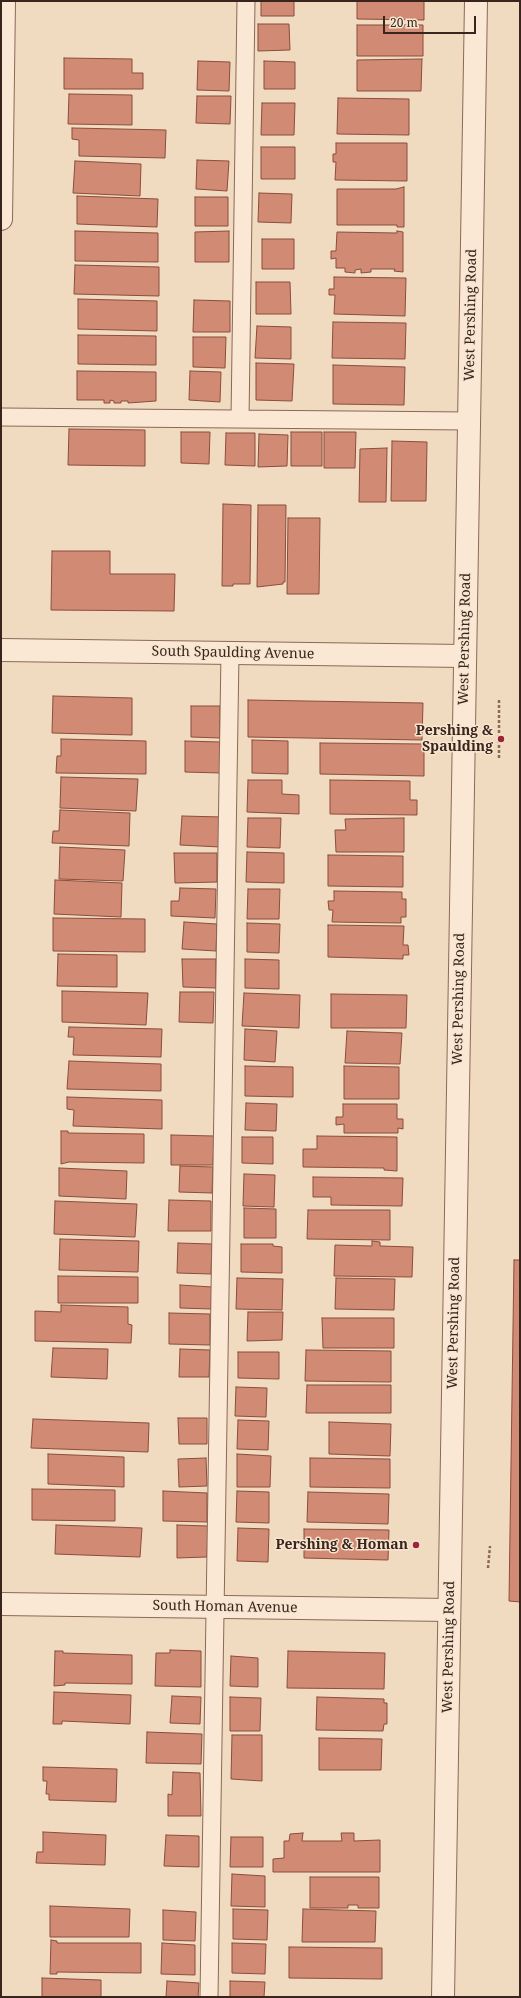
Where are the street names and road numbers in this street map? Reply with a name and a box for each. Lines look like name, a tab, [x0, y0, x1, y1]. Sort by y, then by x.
street label: West Pershing Road	[461, 249, 481, 381]
street label: West Pershing Road	[455, 573, 475, 705]
street label: South Spaulding Avenue	[152, 643, 314, 663]
street label: West Pershing Road	[449, 933, 469, 1065]
street label: West Pershing Road	[444, 1257, 464, 1389]
street label: West Pershing Road	[439, 1581, 459, 1713]
street label: South Homan Avenue	[152, 1597, 298, 1617]

